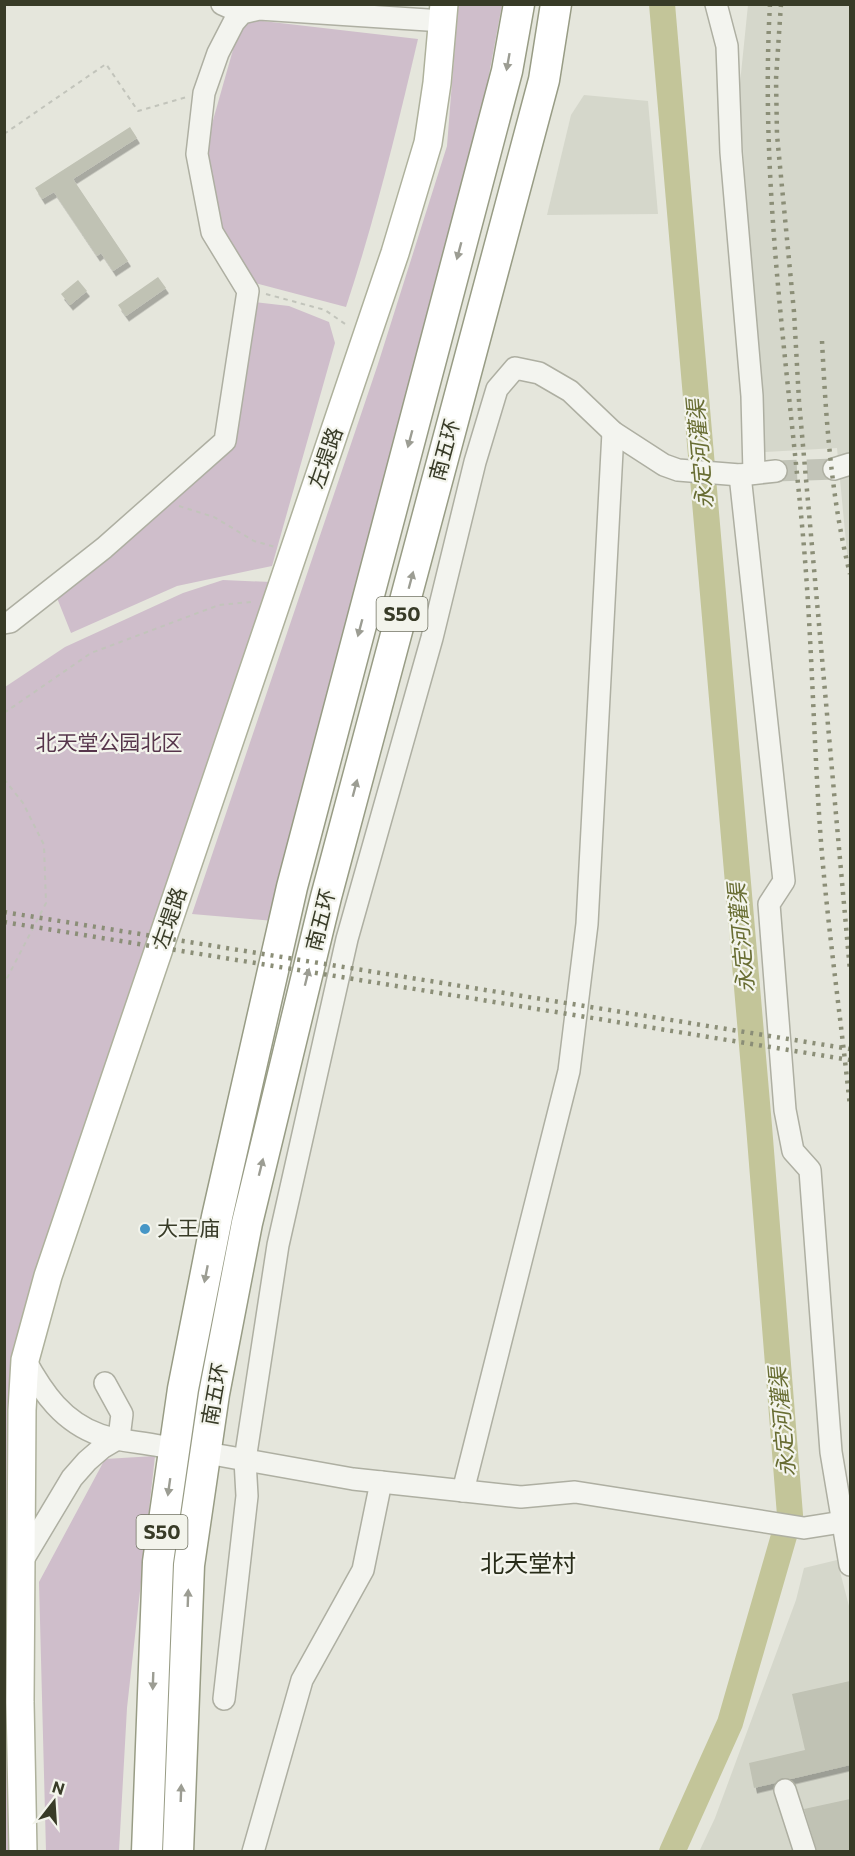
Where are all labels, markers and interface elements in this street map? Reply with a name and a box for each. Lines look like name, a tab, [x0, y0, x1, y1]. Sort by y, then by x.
one-way arrow	[503, 53, 512, 72]
one-way arrow	[454, 242, 464, 260]
water label: 永定河灌渠	[681, 395, 718, 510]
street label: 南五环	[423, 416, 464, 483]
street label: 左堤路	[303, 424, 347, 491]
one-way arrow	[405, 431, 414, 449]
one-way arrow	[406, 570, 416, 589]
road number: S50	[376, 597, 428, 631]
one-way arrow	[355, 619, 365, 637]
park label: 北天堂公园北区	[36, 729, 183, 754]
one-way arrow	[351, 779, 360, 797]
water label: 永定河灌渠	[722, 879, 759, 994]
street label: 左堤路	[147, 884, 191, 951]
street label: 南五环	[300, 886, 339, 953]
one-way arrow	[302, 968, 312, 986]
one-way arrow	[256, 1157, 266, 1176]
place label: 大王庙	[157, 1215, 220, 1240]
marker: 大王庙	[138, 1222, 152, 1236]
one-way arrow	[201, 1265, 210, 1284]
street label: 南五环	[196, 1361, 231, 1427]
water label: 永定河灌渠	[763, 1363, 800, 1478]
one-way arrow	[164, 1478, 173, 1497]
road number: S50	[136, 1515, 188, 1549]
district label: 北天堂村	[480, 1548, 576, 1577]
one-way arrow	[184, 1589, 193, 1608]
one-way arrow	[149, 1672, 158, 1691]
north arrow	[24, 1772, 84, 1832]
text: N	[50, 1776, 67, 1798]
one-way arrow	[176, 1784, 185, 1803]

